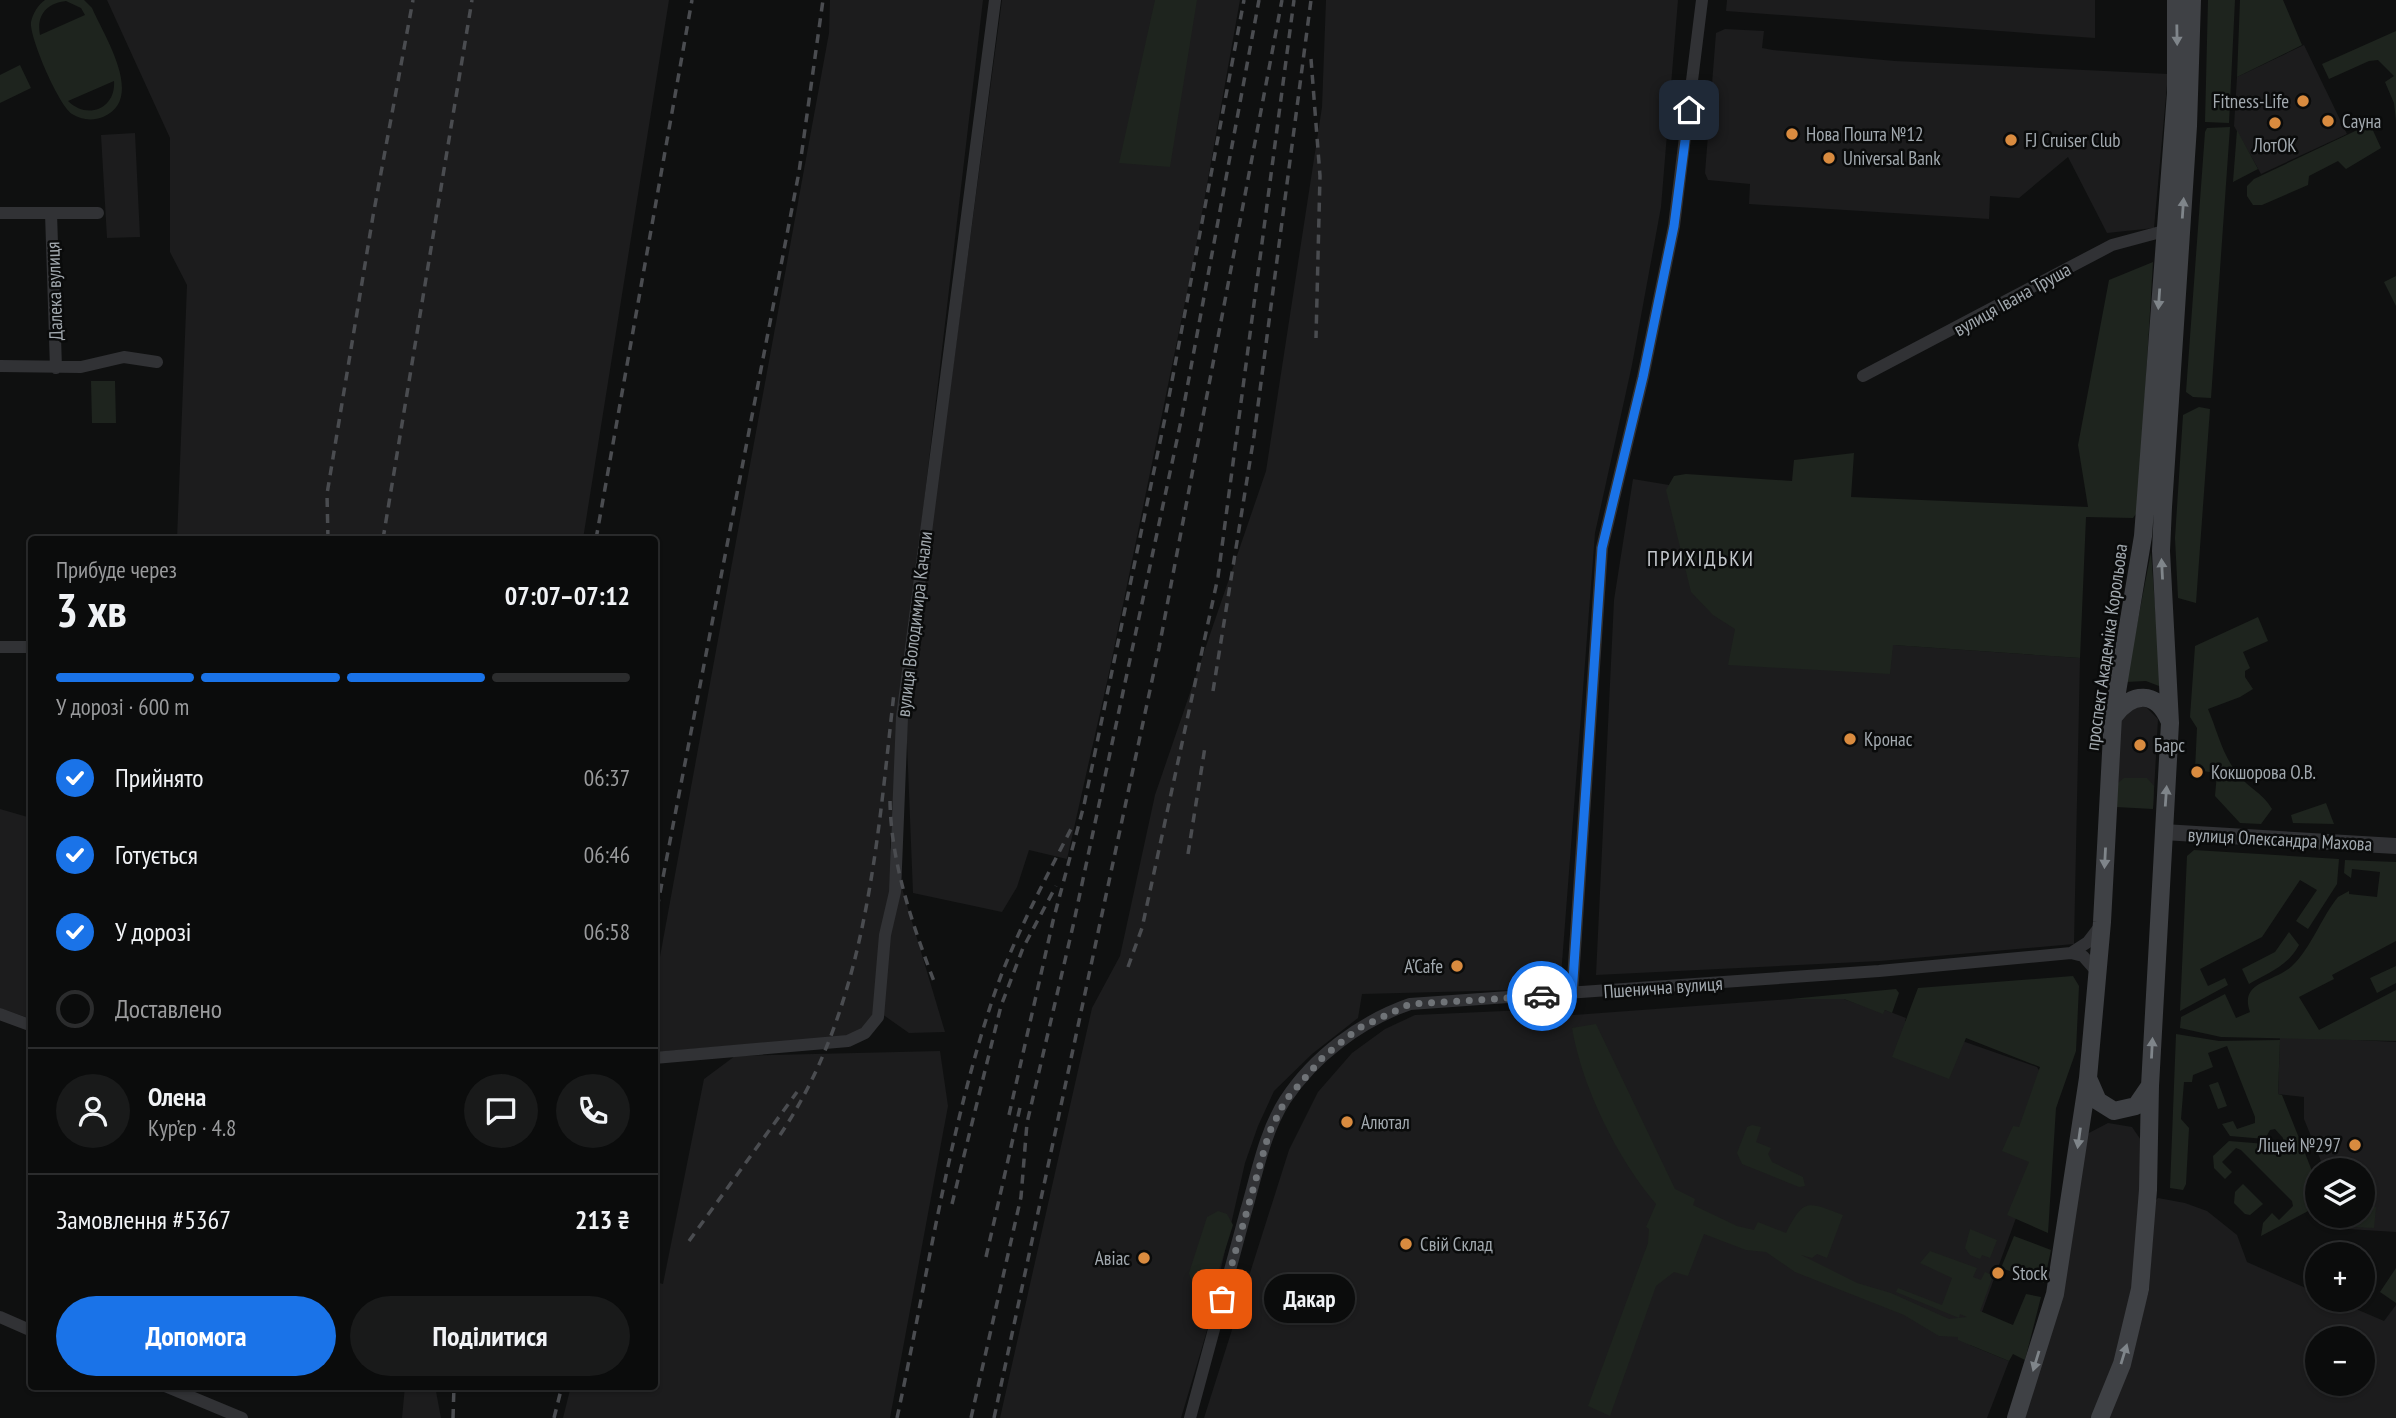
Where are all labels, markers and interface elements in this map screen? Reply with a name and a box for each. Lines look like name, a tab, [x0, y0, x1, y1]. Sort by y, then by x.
one-way arrow	[2171, 25, 2182, 47]
pin	[1659, 80, 1719, 140]
place label: Fitness-Life	[2213, 89, 2289, 113]
icon: home	[1670, 91, 1708, 129]
marker: Fitness-Life	[2295, 93, 2311, 109]
place label: Сауна	[2342, 109, 2381, 133]
marker: Сауна	[2320, 113, 2336, 129]
marker: ЛотОК	[2267, 115, 2283, 131]
place label: Нова Пошта №12	[1806, 122, 1924, 146]
marker: Нова Пошта №12	[1784, 126, 1800, 142]
place label: FJ Cruiser Club	[2025, 128, 2121, 152]
marker: FJ Cruiser Club	[2003, 132, 2019, 148]
place label: ЛотОК	[2252, 133, 2297, 157]
place label: Universal Bank	[1843, 146, 1941, 170]
marker: Universal Bank	[1821, 150, 1837, 166]
one-way arrow	[2178, 197, 2189, 219]
street label: Далека вулиця	[40, 241, 68, 341]
street label: вулиця Івана Труша	[1949, 257, 2075, 341]
one-way arrow	[2154, 288, 2165, 310]
street label: вулиця Володимира Качали	[891, 530, 937, 718]
street label: проспект Академіка Корольова	[2080, 542, 2132, 752]
district label: ПРИХІДЬКИ	[1647, 545, 1755, 572]
text: Прибуде через	[56, 555, 177, 584]
one-way arrow	[2157, 558, 2168, 580]
text: 07:07–07:12	[505, 579, 630, 612]
text: 3 хв	[56, 580, 127, 640]
text: У дорозі · 600 m	[56, 692, 189, 721]
place label: Кронас	[1864, 727, 1913, 751]
marker: Кронас	[1842, 731, 1858, 747]
place label: Барс	[2154, 733, 2185, 757]
marker: Барс	[2132, 737, 2148, 753]
icon: check	[56, 759, 94, 797]
place label: Кокшорова О.В.	[2211, 760, 2316, 784]
text: Прийнято	[115, 761, 203, 794]
text: 06:37	[584, 763, 630, 792]
marker: Кокшорова О.В.	[2189, 764, 2205, 780]
one-way arrow	[2160, 785, 2171, 807]
street label: вулиця Олександра Махова	[2187, 822, 2373, 856]
icon: check	[56, 836, 94, 874]
text: Готується	[115, 838, 198, 871]
text: 06:46	[584, 840, 630, 869]
one-way arrow	[2100, 847, 2111, 869]
icon: check	[56, 913, 94, 951]
text: У дорозі	[115, 915, 192, 948]
text: 06:58	[584, 917, 630, 946]
place label: A’Cafe	[1404, 954, 1443, 978]
marker: A’Cafe	[1449, 958, 1465, 974]
courier	[1507, 961, 1577, 1031]
street label: Пшенична вулиця	[1603, 971, 1723, 1003]
icon: car	[1523, 977, 1561, 1015]
text: Доставлено	[115, 992, 222, 1025]
one-way arrow	[2147, 1037, 2158, 1059]
button: person	[56, 1074, 130, 1148]
button: chat	[464, 1074, 538, 1148]
button: phone	[556, 1074, 630, 1148]
text: Олена	[148, 1080, 206, 1113]
place label: Алютал	[1361, 1110, 1410, 1134]
text: Кур’єр · 4.8	[148, 1113, 236, 1142]
marker: Алютал	[1339, 1114, 1355, 1130]
one-way arrow	[2073, 1127, 2084, 1149]
place label: Ліцей №297	[2256, 1133, 2341, 1157]
marker: Ліцей №297	[2347, 1137, 2363, 1153]
map controls	[2305, 1158, 2375, 1396]
button: layers	[2305, 1158, 2375, 1228]
text: Замовлення #5367	[56, 1203, 231, 1236]
text: 213 ₴	[575, 1203, 630, 1236]
place label: Свій Склад	[1420, 1232, 1494, 1256]
marker: Свій Склад	[1398, 1236, 1414, 1252]
button: +	[2305, 1242, 2375, 1312]
place label: Авіас	[1095, 1246, 1130, 1270]
marker: Авіас	[1136, 1250, 1152, 1266]
place label: Stock	[2012, 1261, 2048, 1285]
marker: Stock	[1990, 1265, 2006, 1281]
pin	[1192, 1269, 1252, 1329]
callout: Дакар	[1264, 1274, 1355, 1324]
icon: bag	[1203, 1280, 1241, 1318]
text: Дакар	[1284, 1284, 1335, 1313]
button: Допомога	[56, 1296, 336, 1376]
button: Поділитися	[350, 1296, 630, 1376]
button: −	[2305, 1326, 2375, 1396]
one-way arrow	[2120, 1343, 2130, 1364]
one-way arrow	[2030, 1351, 2040, 1372]

